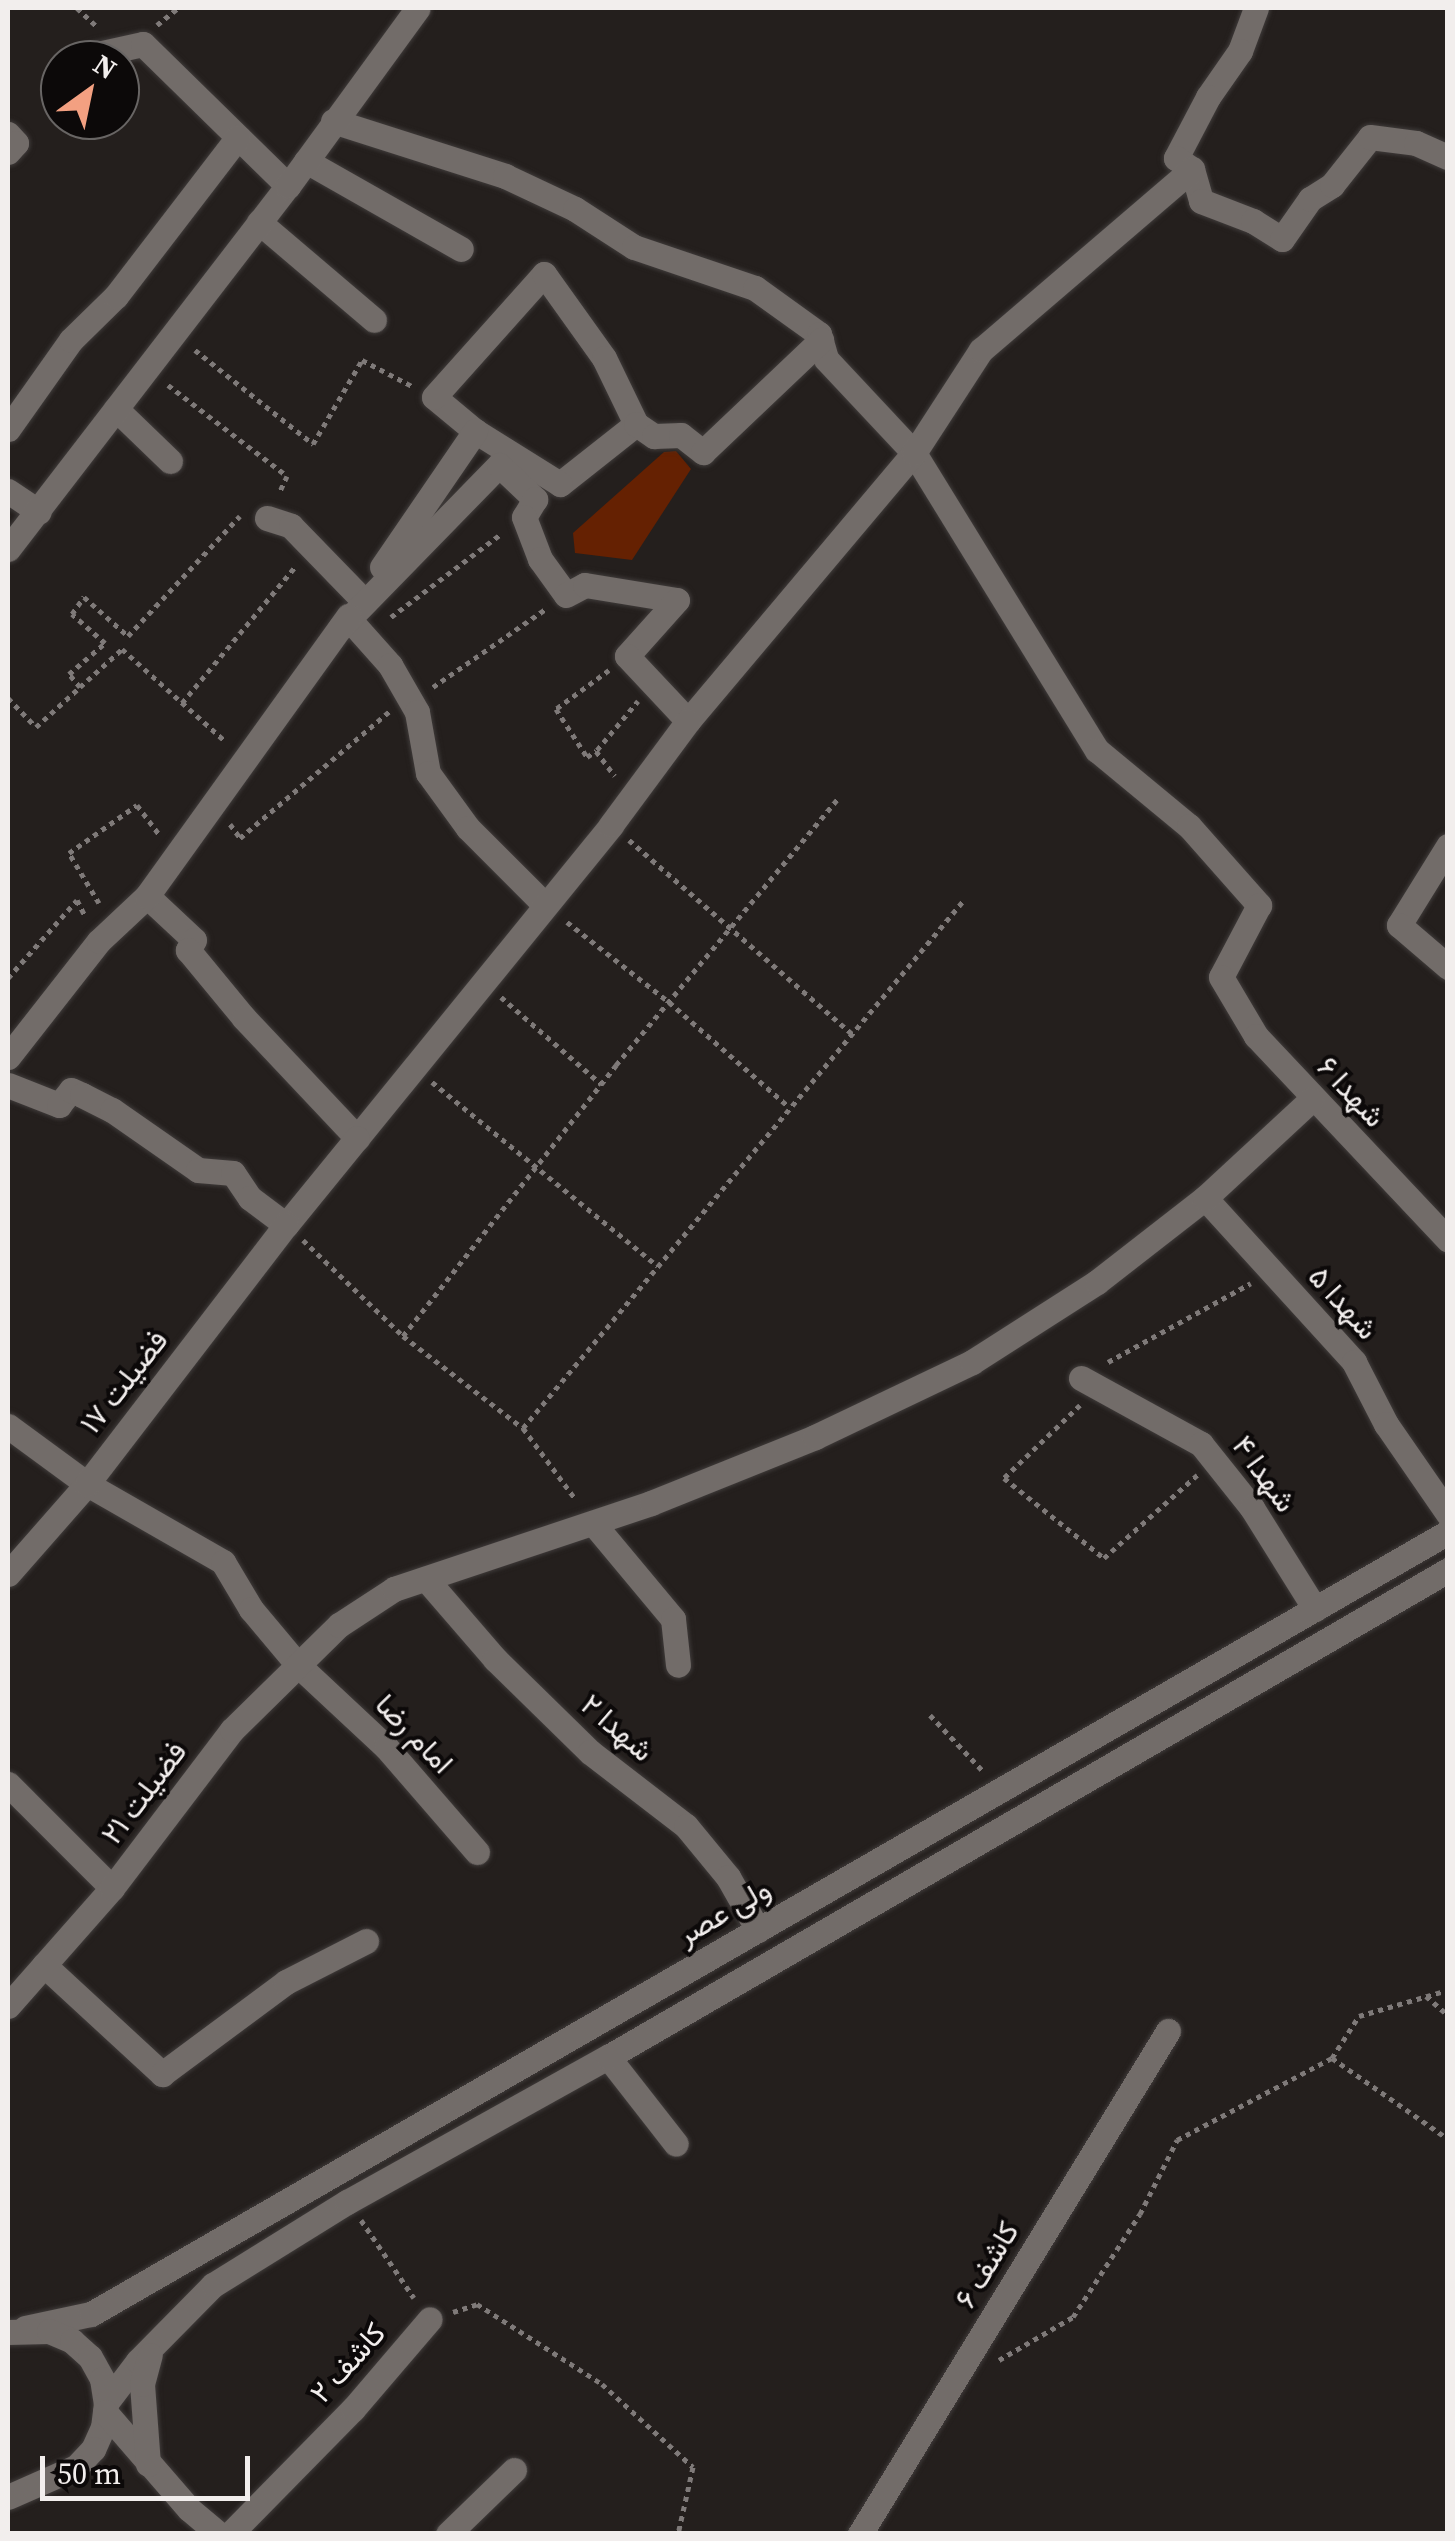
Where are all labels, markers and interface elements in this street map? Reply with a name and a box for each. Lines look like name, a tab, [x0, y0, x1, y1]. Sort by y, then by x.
north arrow	[40, 40, 140, 140]
text: N	[86, 45, 124, 88]
street label: شهدا ۶	[1309, 1049, 1393, 1135]
street label: شهدا ۵	[1301, 1259, 1385, 1347]
street label: فضیلت ۱۷	[73, 1323, 175, 1441]
street label: شهدا ۴	[1224, 1429, 1304, 1519]
street label: امام رضا	[368, 1687, 460, 1781]
street label: شهدا ۲	[573, 1687, 661, 1769]
street label: فضیلت ۲۱	[94, 1735, 194, 1851]
street label: ولی عصر	[671, 1871, 777, 1953]
street label: کاشف ۶	[947, 2215, 1027, 2315]
street label: کاشف ۲	[303, 2316, 393, 2410]
scale bar	[45, 2436, 255, 2498]
text: 50 m	[57, 2453, 121, 2494]

